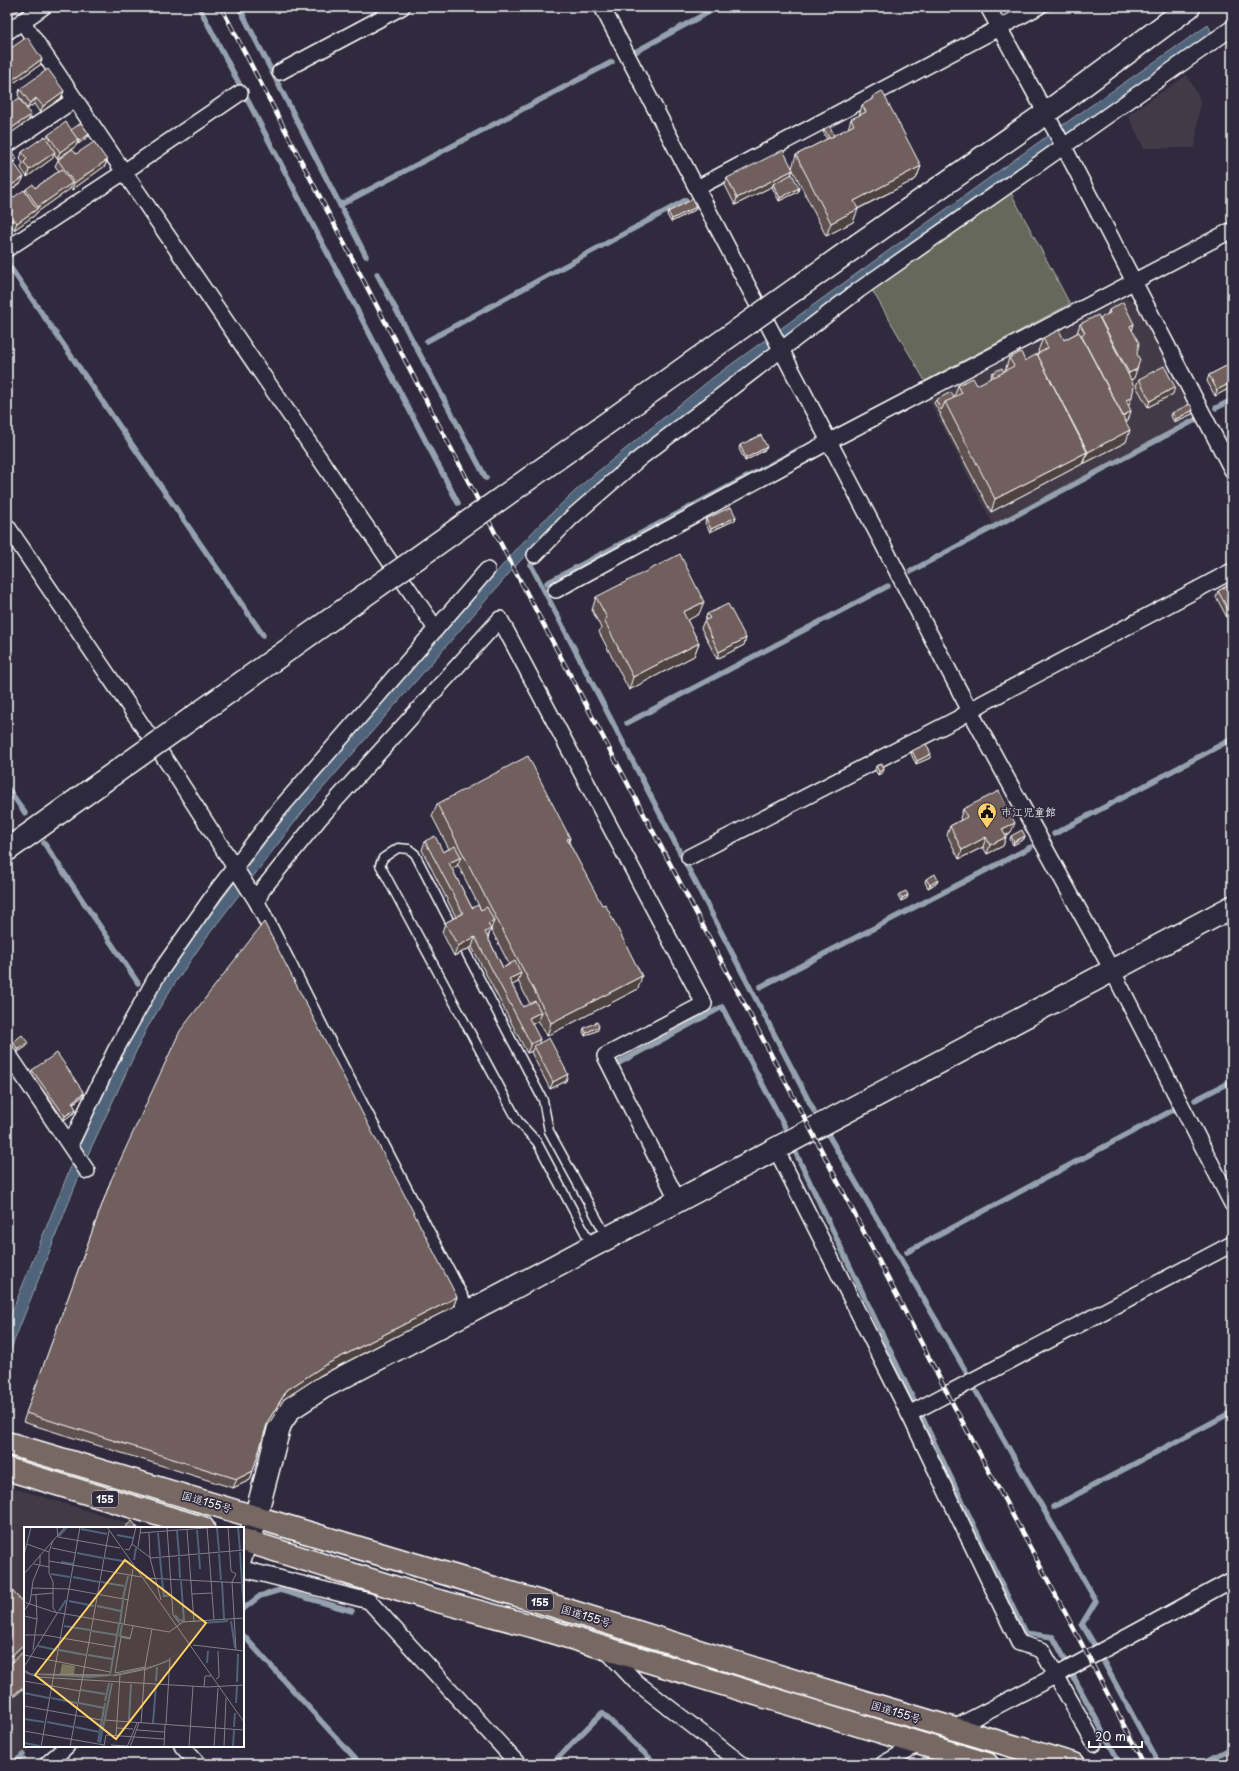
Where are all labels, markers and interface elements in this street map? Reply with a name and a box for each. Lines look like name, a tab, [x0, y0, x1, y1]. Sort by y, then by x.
public building icon: 市江児童館	[976, 801, 998, 829]
place label: 市江児童館	[1001, 803, 1056, 820]
street label: 国道155号	[180, 1486, 235, 1517]
road number: 155	[92, 1491, 118, 1507]
inset map	[24, 1527, 244, 1747]
road number: 155	[527, 1594, 553, 1610]
street label: 国道155号	[559, 1600, 614, 1631]
street label: 国道155号	[869, 1696, 924, 1727]
scale bar	[1089, 1723, 1142, 1749]
text: 20 m	[1095, 1727, 1126, 1745]

